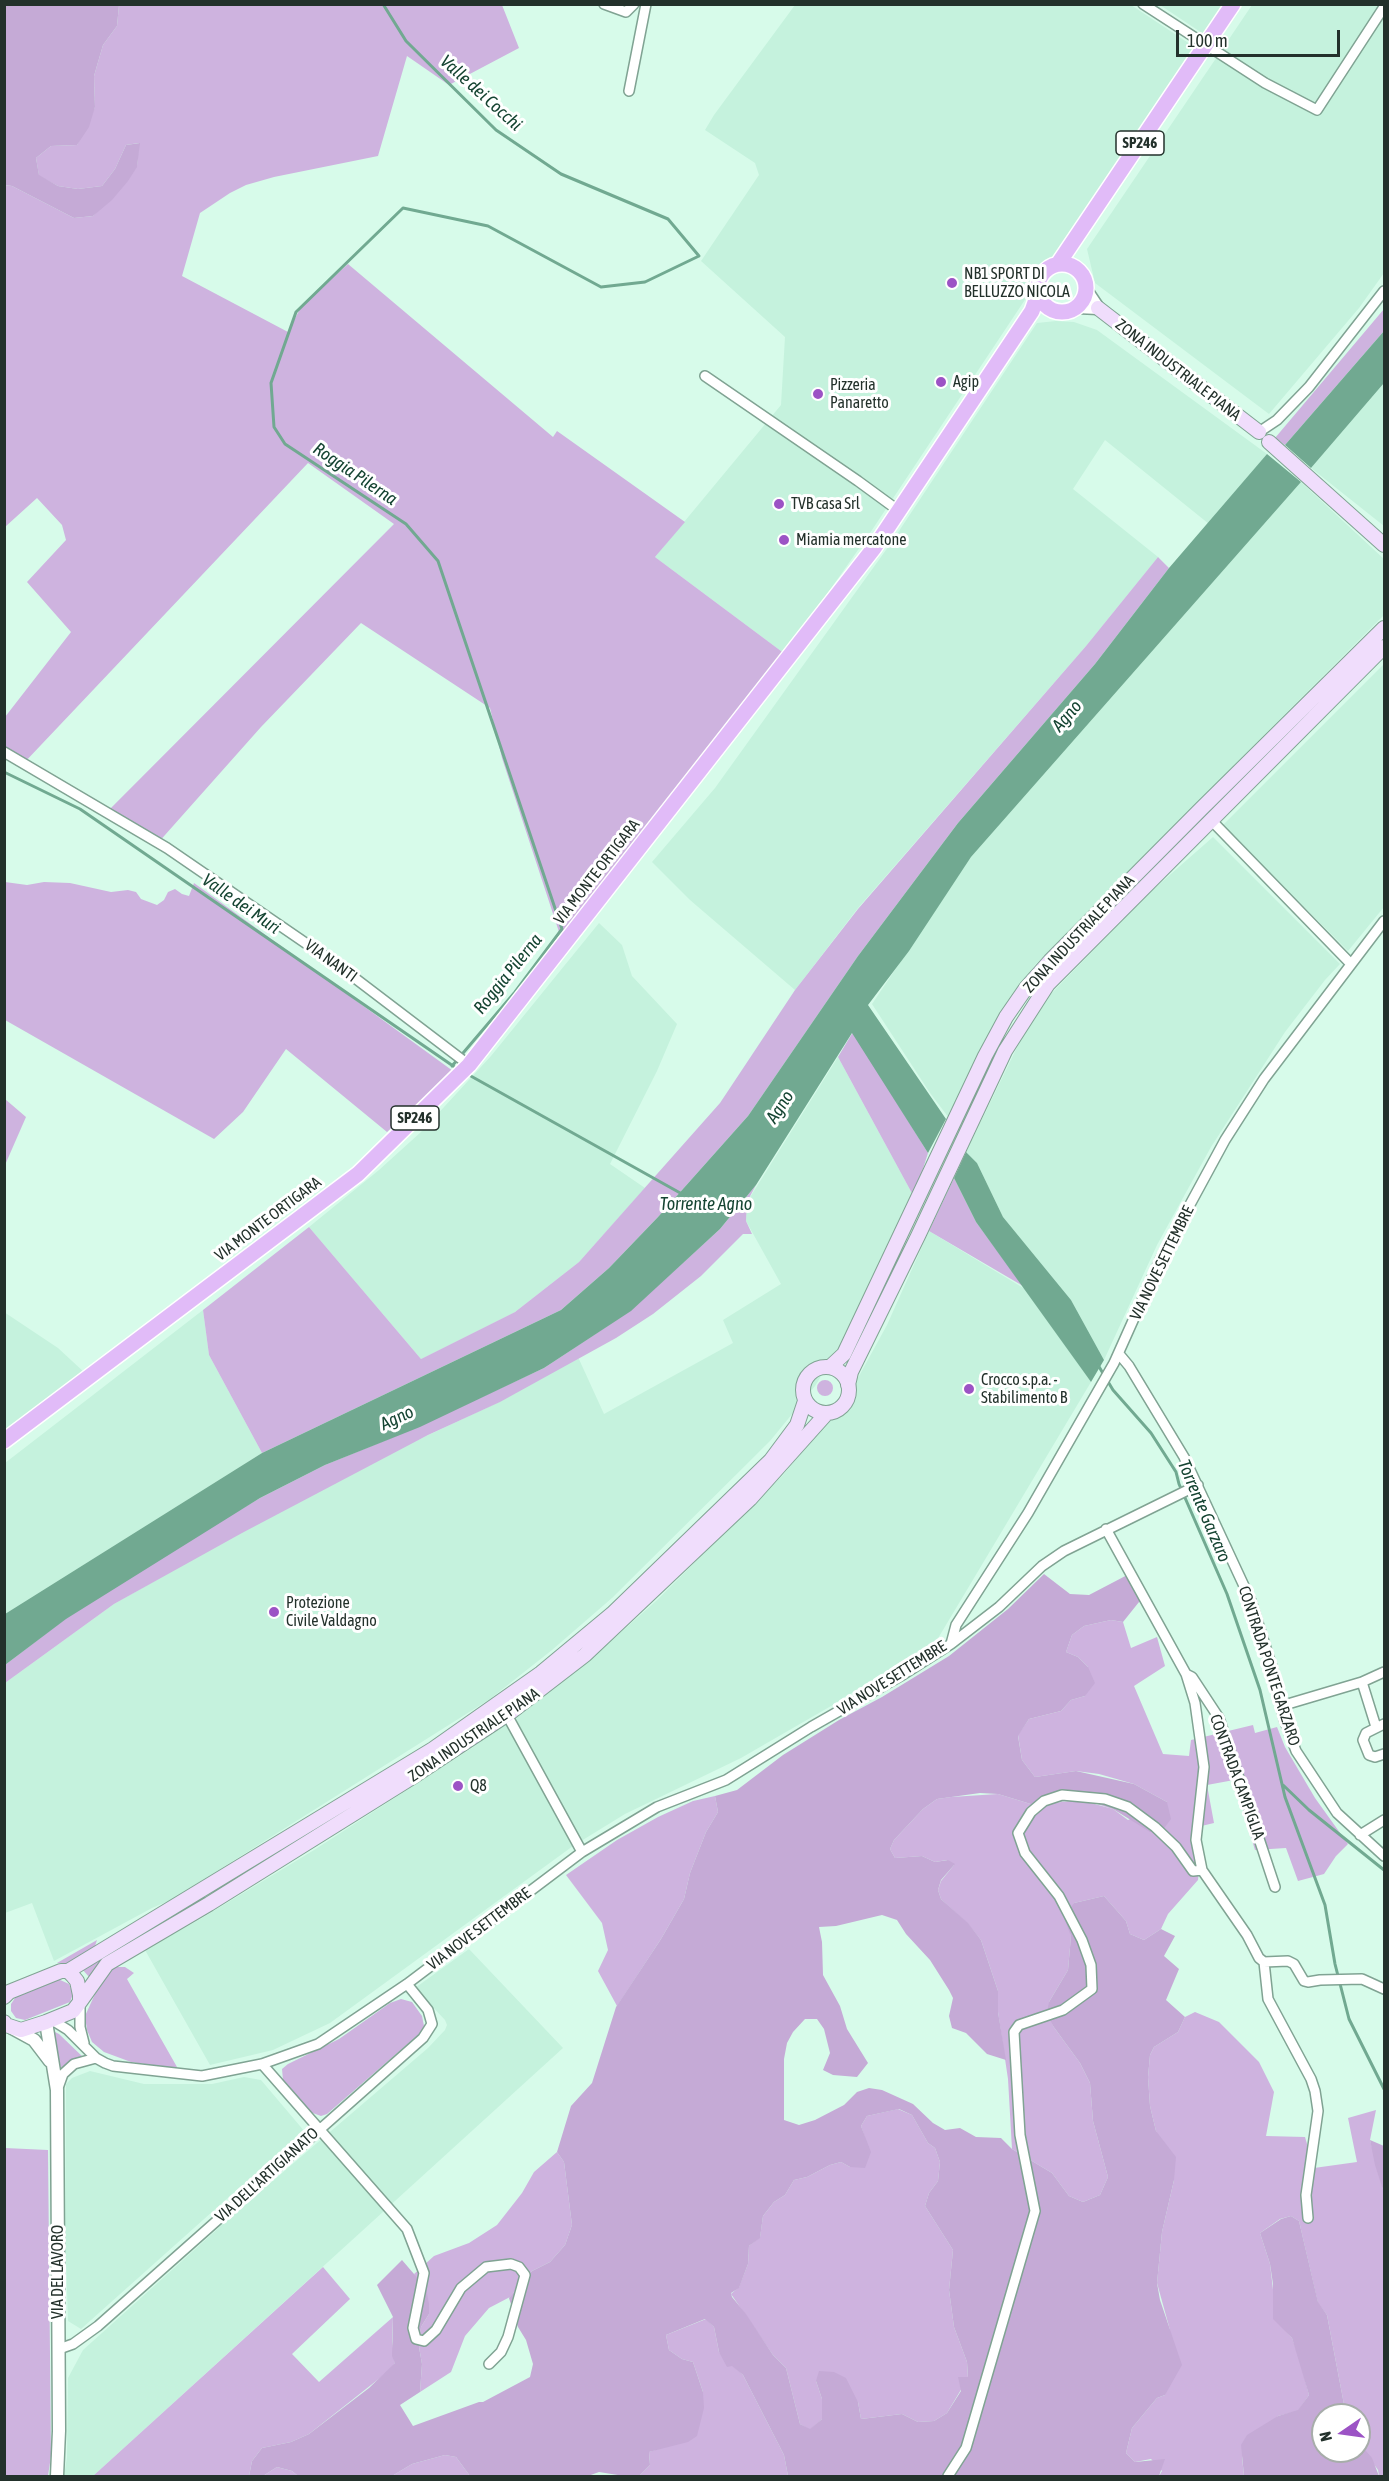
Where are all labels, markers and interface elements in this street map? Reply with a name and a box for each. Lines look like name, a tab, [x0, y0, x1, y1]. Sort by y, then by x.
scale bar	[1179, 18, 1342, 56]
text: 100 m	[1187, 30, 1228, 51]
water label: Valle dei Cocchi	[436, 51, 526, 135]
road number: SP246	[1116, 131, 1164, 155]
place label: NB1 SPORT DI BELLUZZO NICOLA	[964, 264, 1070, 302]
marker: NB1 SPORT DI BELLUZZO NICOLA	[945, 276, 959, 290]
street label: ZONA INDUSTRIALE PIANA	[1111, 315, 1245, 425]
place label: Agip	[953, 372, 979, 392]
place label: Pizzeria Panaretto	[830, 375, 889, 413]
marker: Agip	[934, 375, 948, 389]
marker: Pizzeria Panaretto	[811, 387, 825, 401]
water label: Roggia Pilerna	[309, 438, 401, 510]
place label: TVB casa Srl	[791, 494, 860, 514]
marker: TVB casa Srl	[772, 497, 786, 511]
place label: Miamia mercatone	[796, 530, 907, 550]
marker: Miamia mercatone	[777, 533, 791, 547]
water label: Agno	[1048, 696, 1086, 736]
street label: VIA MONTE ORTIGARA	[550, 816, 644, 928]
water label: Valle dei Muri	[198, 869, 284, 939]
street label: ZONA INDUSTRIALE PIANA	[1020, 871, 1138, 997]
water label: Roggia Pilerna	[469, 930, 547, 1018]
street label: VIA NANTI	[301, 936, 361, 986]
water label: Agno	[762, 1087, 798, 1127]
road number: SP246	[391, 1106, 439, 1130]
street label: VIA MONTE ORTIGARA	[211, 1173, 325, 1265]
water label: Torrente Agno	[660, 1193, 752, 1215]
street label: VIA NOVE SETTEMBRE	[1126, 1203, 1198, 1323]
place label: Crocco s.p.a. - Stabilimento B	[981, 1370, 1067, 1408]
marker: Crocco s.p.a. - Stabilimento B	[962, 1382, 976, 1396]
water label: Agno	[377, 1401, 417, 1435]
water label: Torrente Garzaro	[1173, 1457, 1235, 1565]
street label: CONTRADA PONTE GARZARO	[1234, 1584, 1304, 1748]
place label: Protezione Civile Valdagno	[286, 1593, 377, 1631]
marker: Protezione Civile Valdagno	[267, 1605, 281, 1619]
street label: VIA NOVE SETTEMBRE	[834, 1637, 950, 1719]
street label: ZONA INDUSTRIALE PIANA	[405, 1684, 543, 1786]
street label: CONTRADA CAMPIGLIA	[1205, 1712, 1269, 1842]
place label: Q8	[470, 1776, 487, 1796]
marker: Q8	[451, 1779, 465, 1793]
street label: VIA NOVE SETTEMBRE	[423, 1884, 535, 1974]
street label: VIA DELL'ARTIGIANATO	[212, 2124, 322, 2226]
street label: VIA DEL LAVORO	[48, 2225, 68, 2319]
north arrow	[1311, 2403, 1371, 2463]
text: N	[1316, 2430, 1335, 2443]

